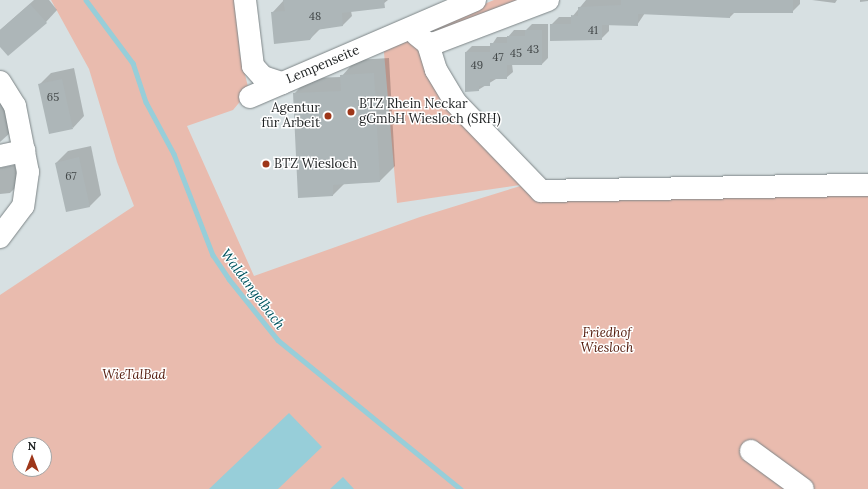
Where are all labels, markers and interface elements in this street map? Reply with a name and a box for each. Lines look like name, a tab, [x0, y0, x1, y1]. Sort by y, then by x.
house number: 48	[309, 9, 321, 23]
house number: 41	[588, 23, 598, 37]
house number: 43	[527, 42, 539, 56]
street label: Lempenseite	[284, 43, 362, 87]
house number: 45	[510, 46, 522, 60]
house number: 47	[492, 50, 504, 64]
house number: 49	[471, 58, 483, 72]
house number: 65	[47, 90, 59, 104]
place label: BTZ Rhein Neckar gGmbH Wiesloch (SRH)	[359, 97, 501, 128]
place label: Agentur für Arbeit	[262, 101, 320, 132]
marker: BTZ Rhein Neckar gGmbH Wiesloch (SRH)	[346, 107, 356, 117]
marker: Agentur für Arbeit	[323, 111, 333, 121]
place label: BTZ Wiesloch	[274, 156, 357, 172]
marker: BTZ Wiesloch	[261, 159, 271, 169]
house number: 67	[65, 169, 77, 183]
water label: Waldangelbach	[217, 246, 289, 332]
park label: Friedhof Wiesloch	[581, 326, 633, 357]
park label: WieTalBad	[102, 367, 166, 383]
north arrow	[12, 437, 52, 477]
text: N	[28, 439, 36, 453]

